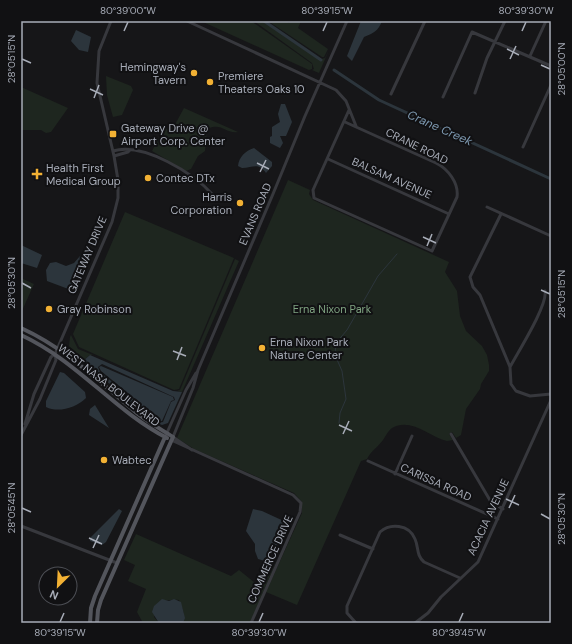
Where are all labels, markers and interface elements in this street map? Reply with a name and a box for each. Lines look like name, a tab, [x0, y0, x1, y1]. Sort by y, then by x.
text: 80°39'00"W	[100, 4, 156, 17]
text: 80°39'15"W	[301, 4, 353, 17]
text: 80°39'30"W	[498, 4, 554, 17]
text: 28°05'15"N	[5, 35, 18, 83]
text: 28°05'00"N	[555, 42, 568, 95]
place label: Hemingway's Tavern	[120, 60, 186, 87]
marker: Hemingway's Tavern	[189, 68, 199, 78]
place label: Premiere Theaters Oaks 10	[218, 69, 305, 96]
marker: Premiere Theaters Oaks 10	[205, 77, 215, 87]
water label: Crane Creek	[405, 107, 476, 150]
place label: Gateway Drive @ Airport Corp. Center	[121, 121, 225, 148]
street label: CRANE ROAD	[383, 125, 451, 167]
marker: Gateway Drive @ Airport Corp. Center	[108, 129, 118, 139]
street label: BALSAM AVENUE	[350, 154, 434, 202]
place label: Health First Medical Group	[46, 161, 121, 188]
marker: Health First Medical Group	[31, 168, 43, 180]
place label: Contec DTx	[156, 171, 215, 185]
marker: Contec DTx	[143, 173, 153, 183]
street label: EVANS ROAD	[236, 180, 275, 247]
place label: Harris Corporation	[170, 190, 232, 217]
marker: Harris Corporation	[235, 198, 245, 208]
street label: GATEWAY DRIVE	[64, 214, 110, 296]
text: 28°05'30"N	[5, 257, 18, 309]
text: 28°05'15"N	[555, 270, 568, 318]
place label: Gray Robinson	[57, 302, 131, 316]
park label: Erna Nixon Park	[293, 302, 372, 316]
marker: Gray Robinson	[44, 304, 54, 314]
place label: Erna Nixon Park Nature Center	[270, 335, 349, 362]
street label: WEST NASA BOULEVARD	[55, 341, 163, 429]
marker: Erna Nixon Park Nature Center	[257, 343, 267, 353]
place label: Wabtec	[112, 453, 151, 467]
marker: Wabtec	[99, 455, 109, 465]
street label: CARISSA ROAD	[398, 460, 474, 504]
street label: ACACIA AVENUE	[464, 476, 512, 558]
text: 28°05'45"N	[5, 483, 18, 533]
text: 28°05'30"N	[555, 493, 568, 545]
street label: COMMERCE DRIVE	[244, 513, 296, 605]
north arrow	[38, 566, 78, 606]
text: N	[47, 587, 60, 603]
text: 80°39'15"W	[34, 626, 86, 639]
text: 80°39'30"W	[231, 626, 287, 639]
text: 80°39'45"W	[432, 626, 486, 639]

